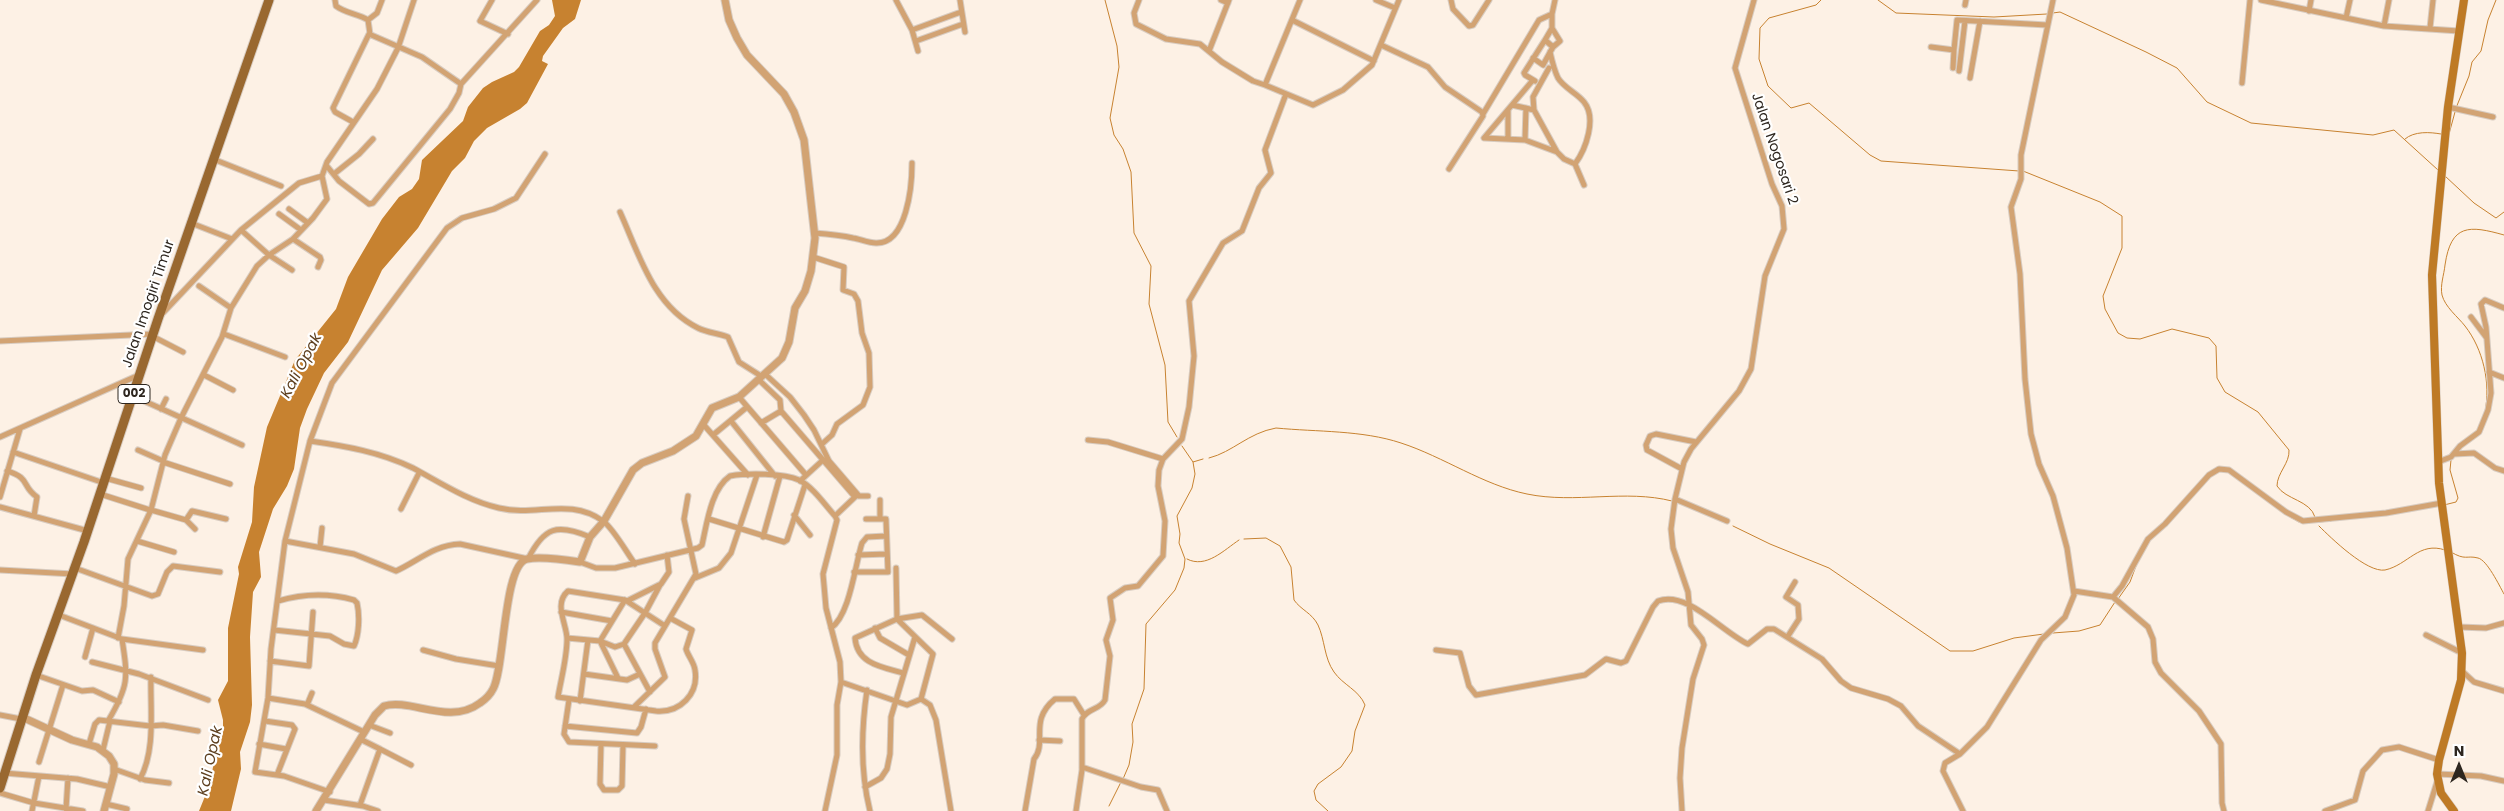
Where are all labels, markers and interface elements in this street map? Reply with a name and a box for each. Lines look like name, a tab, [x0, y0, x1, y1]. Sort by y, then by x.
street label: Jalan Nogosari 2	[1747, 91, 1801, 207]
street label: Jalan Imogiri Timur	[119, 238, 179, 370]
water label: Kali Opak	[277, 331, 327, 401]
road number: 002	[118, 384, 150, 404]
water label: Kali Opak	[195, 725, 227, 797]
north arrow	[2434, 741, 2484, 791]
text: N	[2454, 741, 2464, 761]

